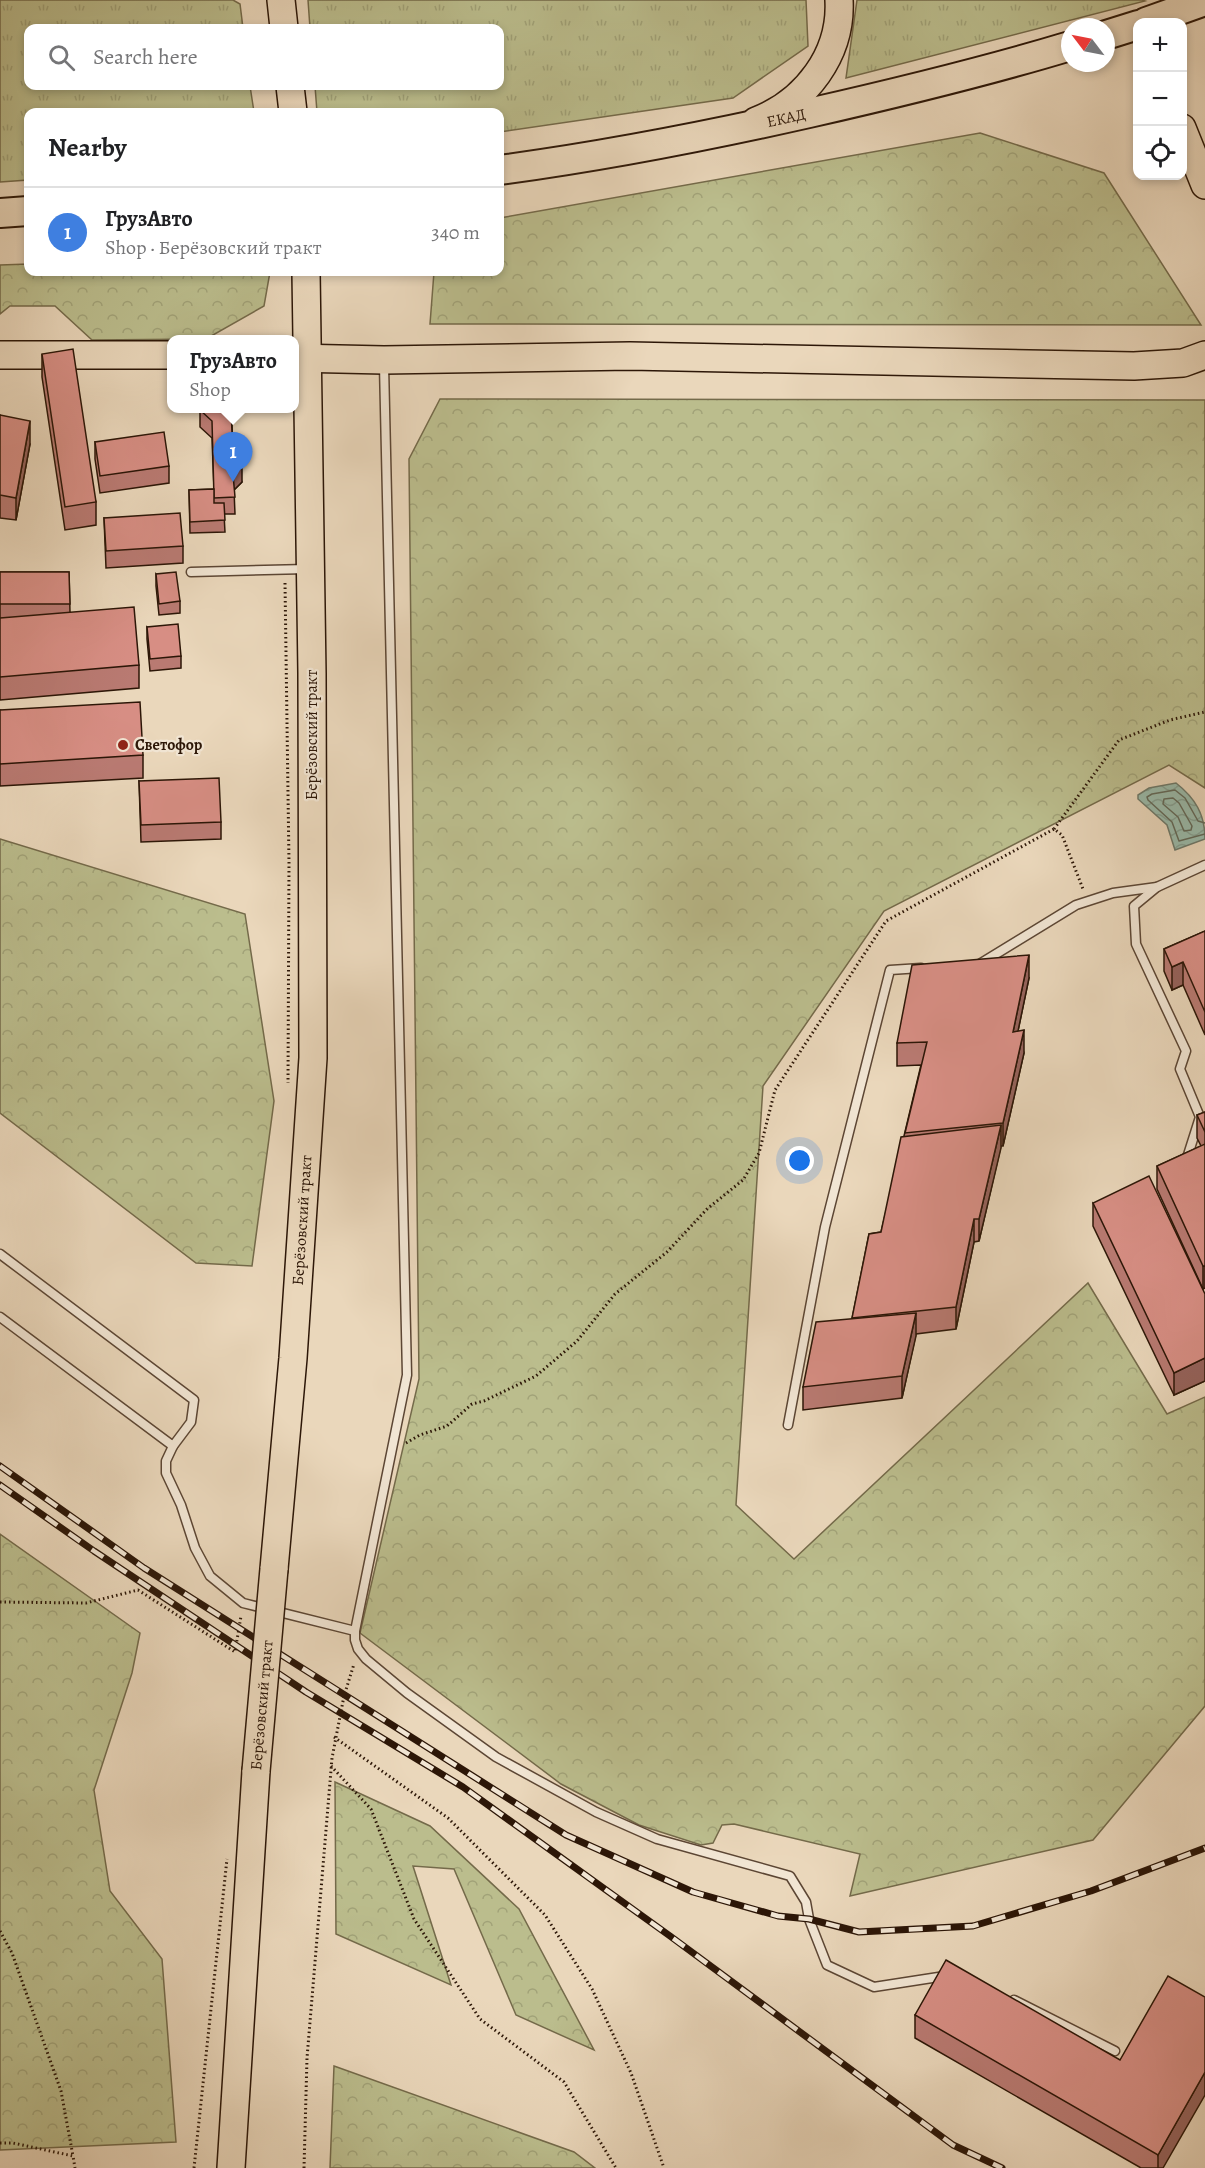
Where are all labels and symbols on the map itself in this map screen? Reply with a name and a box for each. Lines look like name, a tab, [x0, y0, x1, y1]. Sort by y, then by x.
north arrow	[1061, 18, 1115, 72]
street label: ЕКАД	[765, 103, 808, 133]
pin: 1	[214, 432, 252, 482]
street label: Берёзовский тракт	[301, 670, 323, 800]
place label: Светофор	[135, 734, 203, 756]
marker: Светофор	[116, 738, 130, 752]
your location	[785, 1146, 814, 1175]
street label: Берёзовский тракт	[287, 1154, 318, 1286]
street label: Берёзовский тракт	[245, 1639, 279, 1771]

